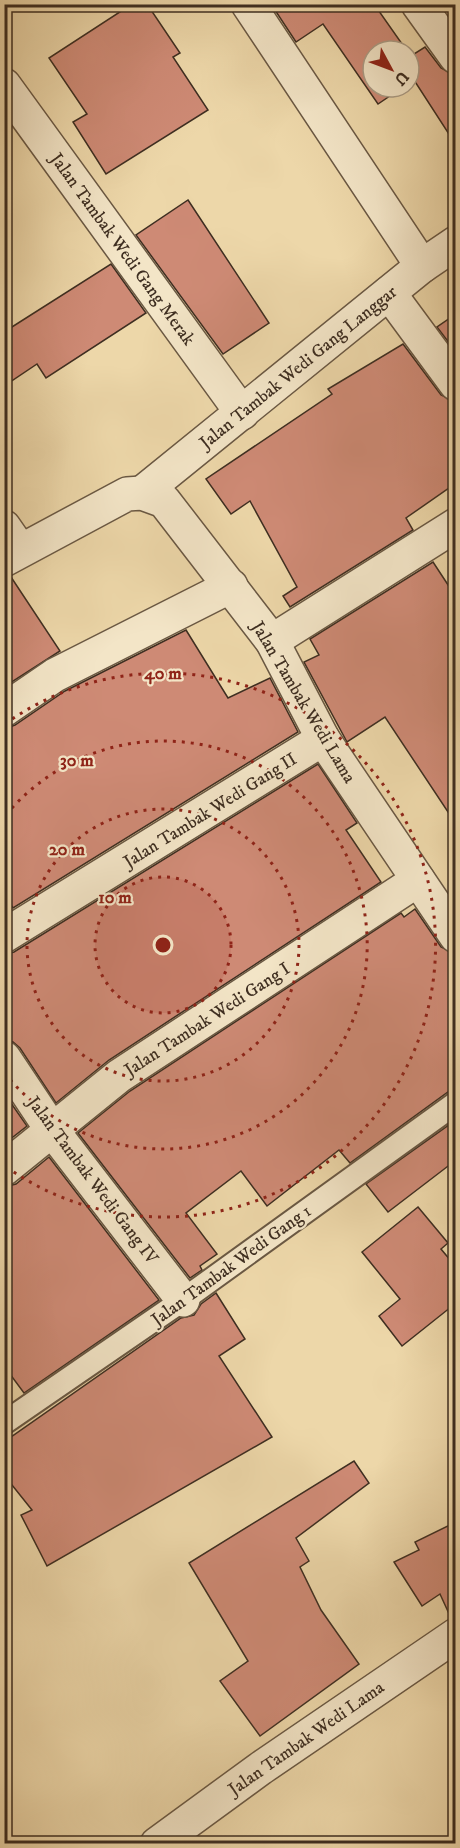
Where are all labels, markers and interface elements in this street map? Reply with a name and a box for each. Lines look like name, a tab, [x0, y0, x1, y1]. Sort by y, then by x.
north arrow	[361, 39, 421, 99]
text: U	[390, 67, 413, 90]
street label: Jalan Tambak Wedi Gang Merak	[44, 147, 199, 350]
street label: Jalan Tambak Wedi Gang Langgar	[194, 281, 402, 455]
street label: Jalan Tambak Wedi Lama	[245, 616, 360, 788]
text: 40 m	[143, 663, 182, 685]
street label: Jalan Tambak Wedi Gang II	[118, 748, 301, 874]
text: 30 m	[60, 750, 94, 772]
text: 20 m	[49, 839, 85, 861]
text: 10 m	[98, 887, 132, 909]
centre of rings	[153, 935, 173, 955]
street label: Jalan Tambak Wedi Gang I	[119, 958, 294, 1083]
street label: Jalan Tambak Wedi Gang IV	[21, 1091, 163, 1269]
street label: Jalan Tambak Wedi Gang 1	[146, 1200, 316, 1332]
street label: Jalan Tambak Wedi Lama	[223, 1677, 389, 1802]

